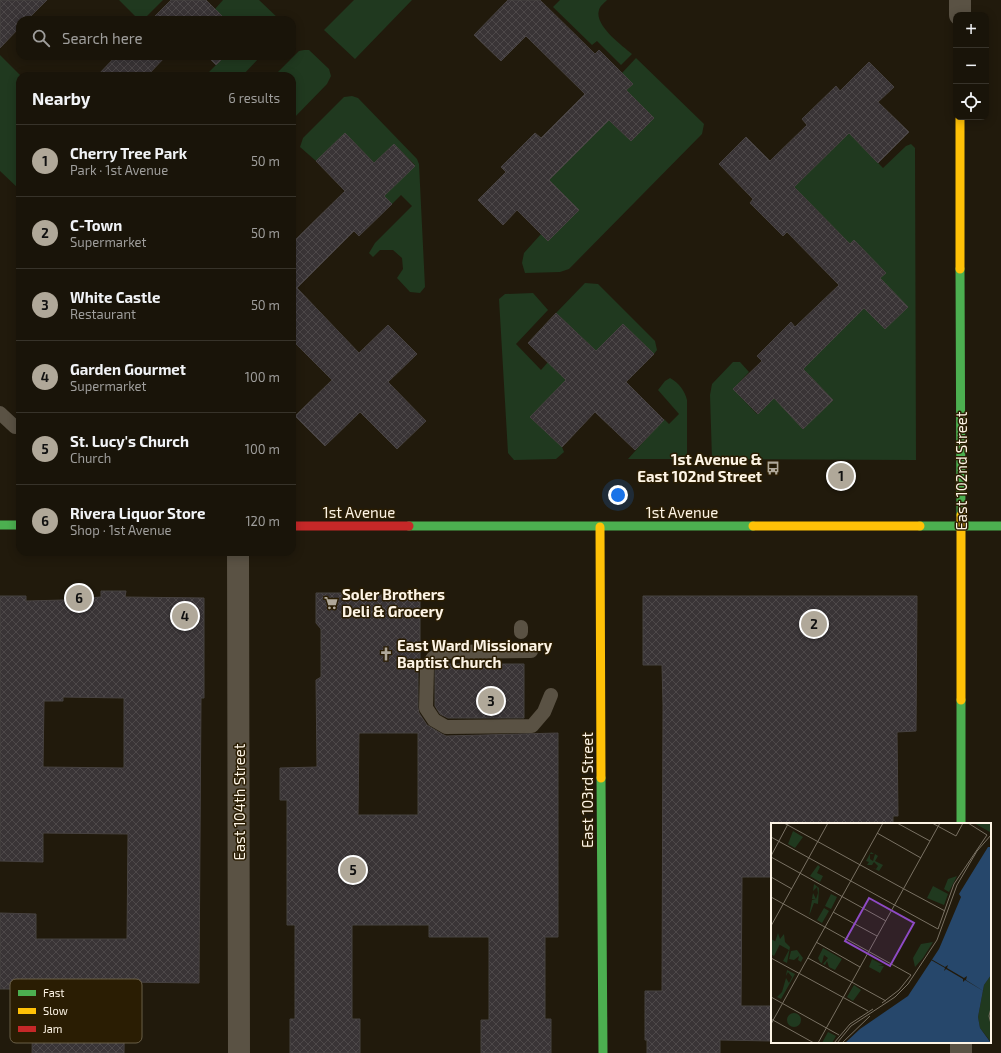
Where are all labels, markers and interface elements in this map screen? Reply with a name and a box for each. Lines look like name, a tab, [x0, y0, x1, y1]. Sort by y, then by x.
map controls	[953, 12, 989, 120]
button: +	[953, 12, 989, 48]
search box	[16, 16, 296, 60]
icon: search	[30, 27, 52, 49]
text: Search here	[62, 29, 143, 47]
button: −	[953, 48, 989, 84]
button: locate	[953, 84, 989, 120]
text: Nearby	[32, 88, 90, 108]
text: 6 results	[228, 90, 280, 106]
text: Cherry Tree Park	[70, 144, 187, 162]
text: 1	[42, 153, 48, 169]
text: 50 m	[251, 153, 280, 169]
text: Park · 1st Avenue	[70, 162, 168, 178]
text: C-Town	[70, 216, 122, 234]
text: 2	[41, 225, 49, 241]
text: 50 m	[251, 225, 280, 241]
text: Supermarket	[70, 234, 147, 250]
text: White Castle	[70, 288, 161, 306]
text: 3	[41, 297, 49, 313]
text: 50 m	[251, 297, 280, 313]
text: Restaurant	[70, 306, 136, 322]
text: Garden Gourmet	[70, 360, 186, 378]
text: 4	[41, 369, 49, 385]
text: 100 m	[245, 369, 280, 385]
text: Supermarket	[70, 378, 147, 394]
street label: East 102nd Street	[952, 411, 970, 531]
text: St. Lucy's Church	[70, 432, 189, 450]
text: 5	[41, 441, 49, 457]
text: 100 m	[245, 441, 280, 457]
text: Church	[70, 450, 111, 466]
place label: 1st Avenue & East 102nd Street	[637, 450, 762, 485]
bus stop icon: 1st Avenue & East 102nd Street	[765, 460, 781, 476]
pin: 1	[828, 461, 854, 491]
your location	[608, 485, 628, 505]
street label: 1st Avenue	[323, 503, 395, 521]
street label: 1st Avenue	[646, 503, 718, 521]
text: Rivera Liquor Store	[70, 504, 205, 522]
text: 6	[41, 513, 49, 529]
text: 120 m	[245, 513, 280, 529]
text: Shop · 1st Avenue	[70, 522, 172, 538]
pin: 6	[66, 583, 92, 613]
place label: Soler Brothers Deli & Grocery	[342, 585, 445, 621]
supermarket icon: Soler Brothers Deli & Grocery	[323, 595, 339, 611]
pin: 4	[172, 601, 198, 631]
pin: 2	[801, 609, 827, 639]
place label: East Ward Missionary Baptist Church	[397, 636, 553, 671]
church icon: East Ward Missionary Baptist Church	[378, 646, 394, 662]
pin: 3	[478, 686, 504, 716]
street label: East 103rd Street	[578, 732, 596, 848]
street label: East 104th Street	[230, 743, 248, 861]
inset map	[771, 823, 991, 1043]
pin: 5	[340, 855, 366, 885]
legend	[10, 979, 142, 1043]
text: Fast	[43, 986, 65, 999]
text: Slow	[43, 1004, 68, 1017]
text: Jam	[43, 1022, 62, 1035]

